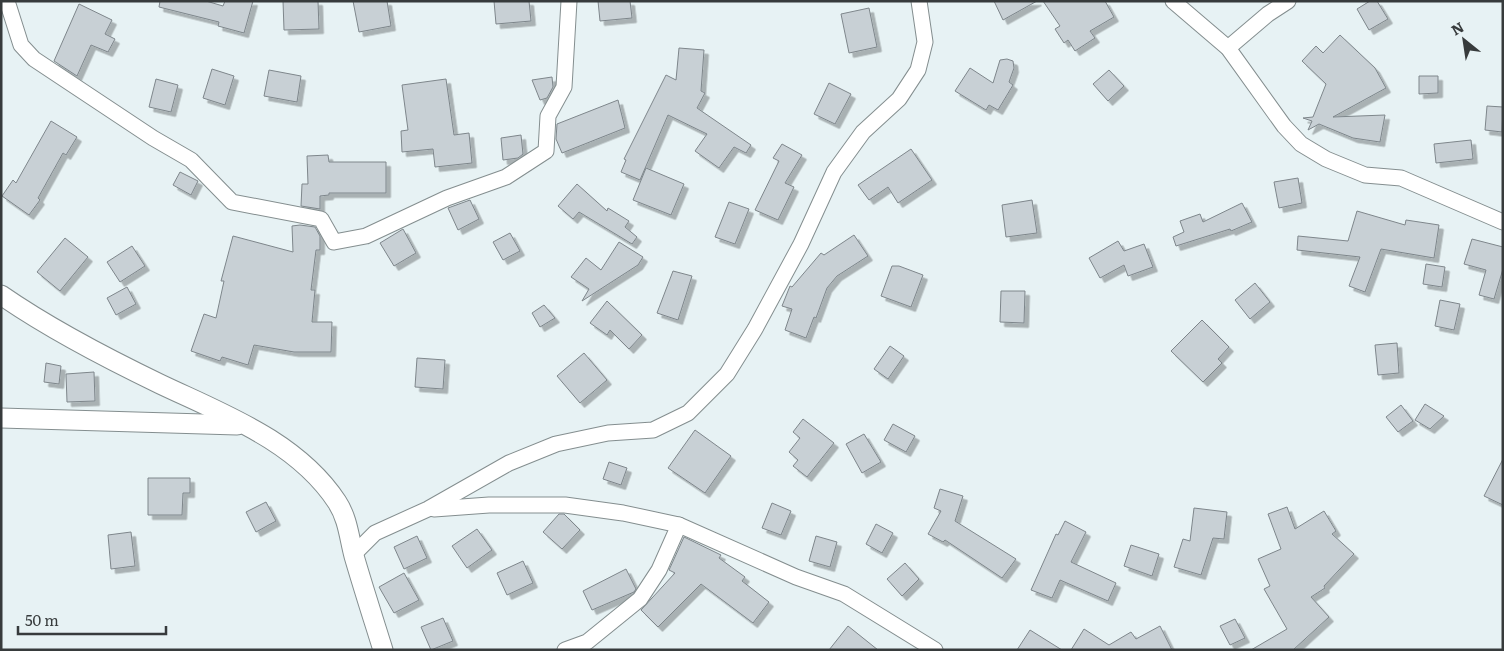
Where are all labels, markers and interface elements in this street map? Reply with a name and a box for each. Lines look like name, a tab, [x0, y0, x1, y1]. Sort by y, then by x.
north arrow	[1439, 15, 1489, 65]
text: N	[1447, 16, 1467, 39]
scale bar	[18, 604, 165, 636]
text: 50 m	[25, 608, 59, 631]

